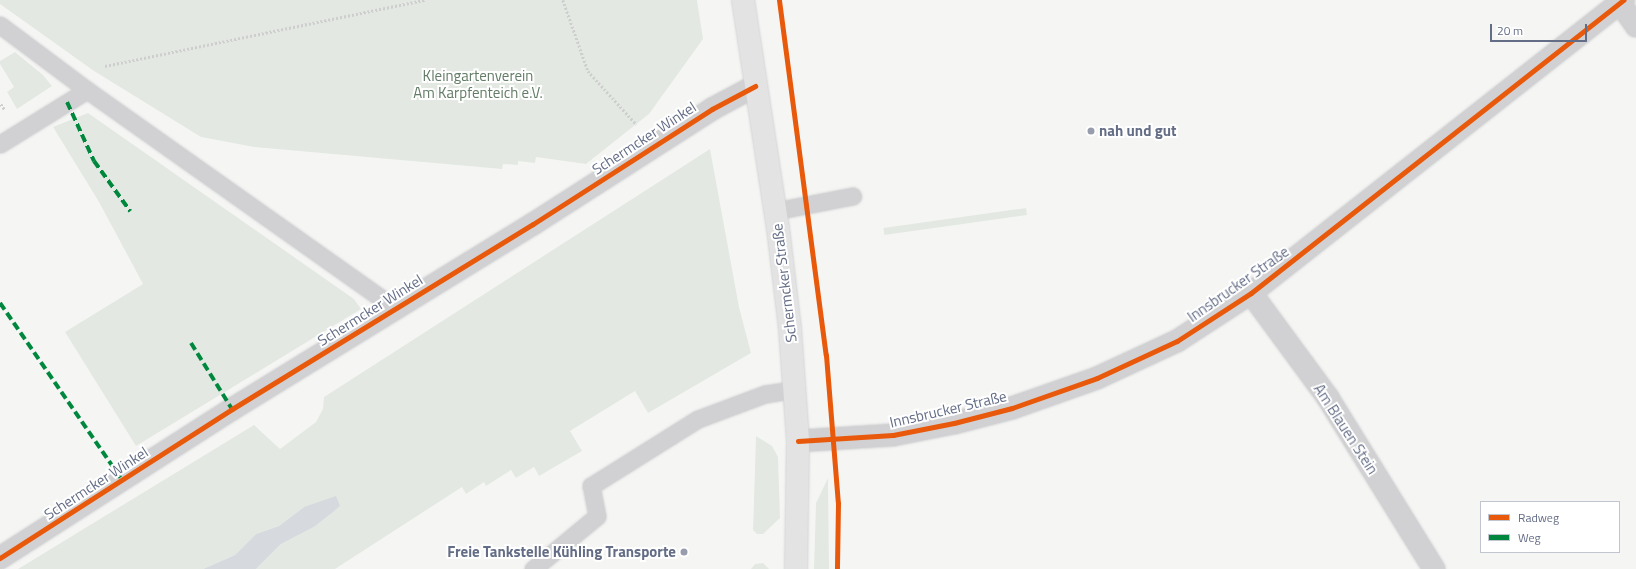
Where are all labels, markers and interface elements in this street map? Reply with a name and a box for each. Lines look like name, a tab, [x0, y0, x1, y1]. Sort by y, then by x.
scale bar	[1492, 16, 1589, 42]
text: 20 m	[1497, 21, 1523, 40]
park label: Kleingartenverein Am Karpfenteich e.V.	[413, 66, 543, 101]
street label: Schermcker Winkel	[589, 98, 699, 178]
place label: nah und gut	[1099, 122, 1176, 140]
marker: nah und gut	[1086, 126, 1096, 136]
street label: Schermcker Straße	[768, 222, 800, 344]
street label: Innsbrucker Straße	[1184, 242, 1292, 326]
street label: Schermcker Winkel	[314, 270, 426, 350]
street label: Am Blauen Stein	[1310, 380, 1382, 478]
street label: Innsbrucker Straße	[888, 387, 1008, 431]
street label: Schermcker Winkel	[41, 443, 151, 523]
legend	[1480, 501, 1620, 553]
text: Radweg	[1518, 508, 1559, 527]
text: Weg	[1518, 528, 1541, 547]
place label: Freie Tankstelle Kühling Transporte	[447, 543, 676, 561]
marker: Freie Tankstelle Kühling Transporte	[679, 547, 689, 557]

